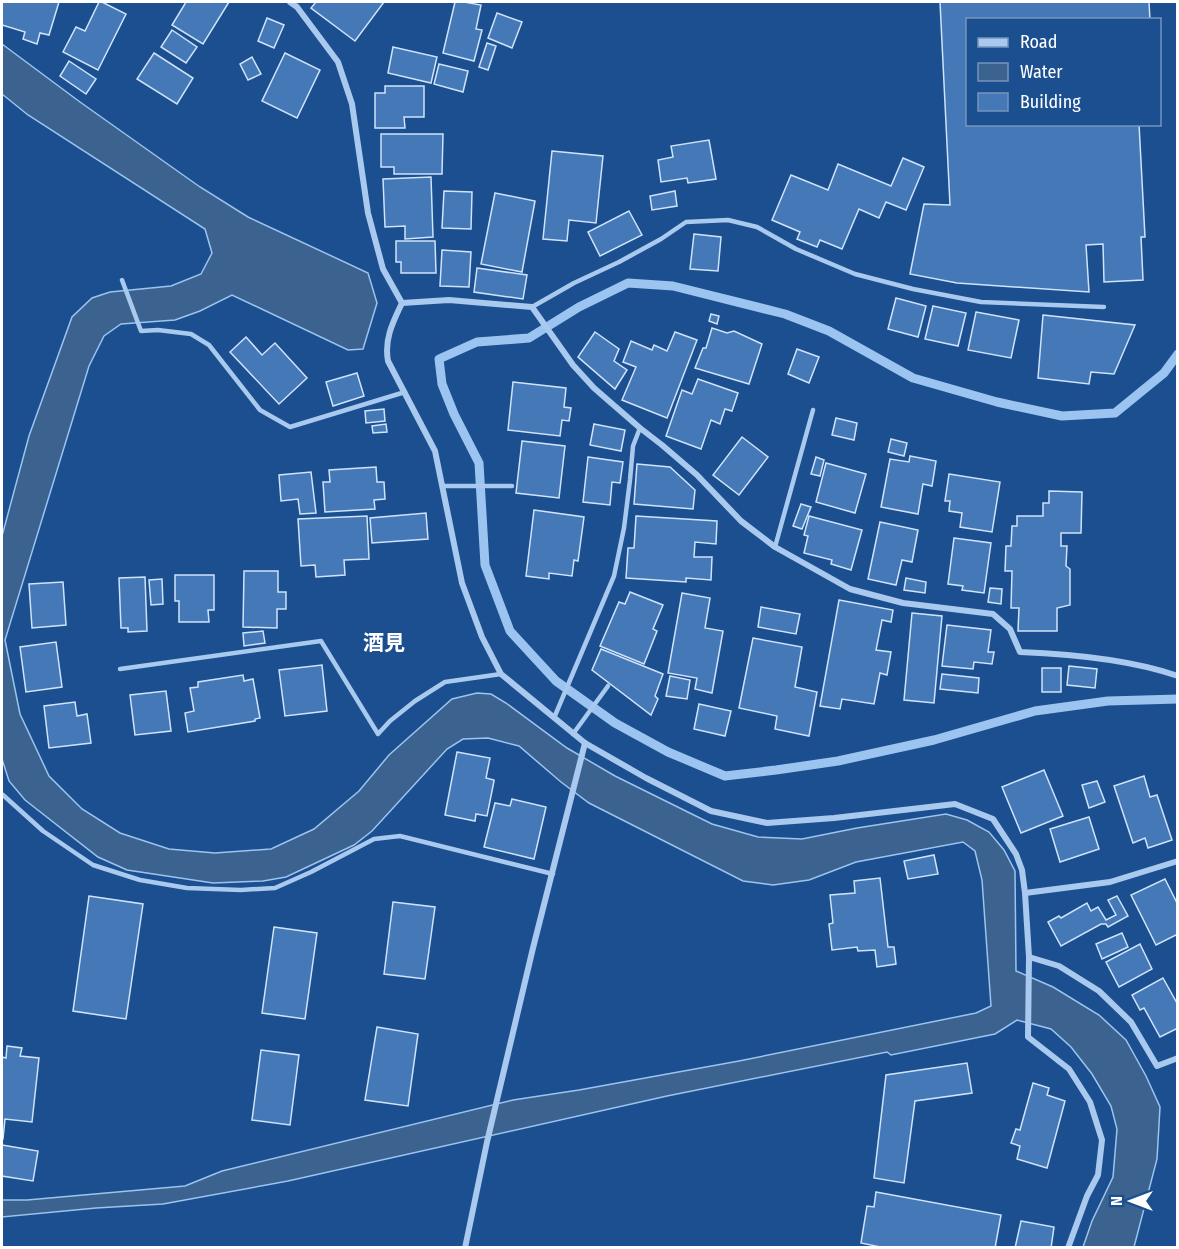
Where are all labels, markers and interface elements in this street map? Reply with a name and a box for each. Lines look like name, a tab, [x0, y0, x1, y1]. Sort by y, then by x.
legend	[966, 18, 1161, 126]
text: Road	[1020, 31, 1057, 53]
text: Water	[1020, 61, 1063, 83]
text: Building	[1020, 91, 1081, 113]
district label: 酒見	[363, 630, 405, 656]
north arrow	[1101, 1171, 1161, 1231]
text: N	[1107, 1196, 1126, 1206]

